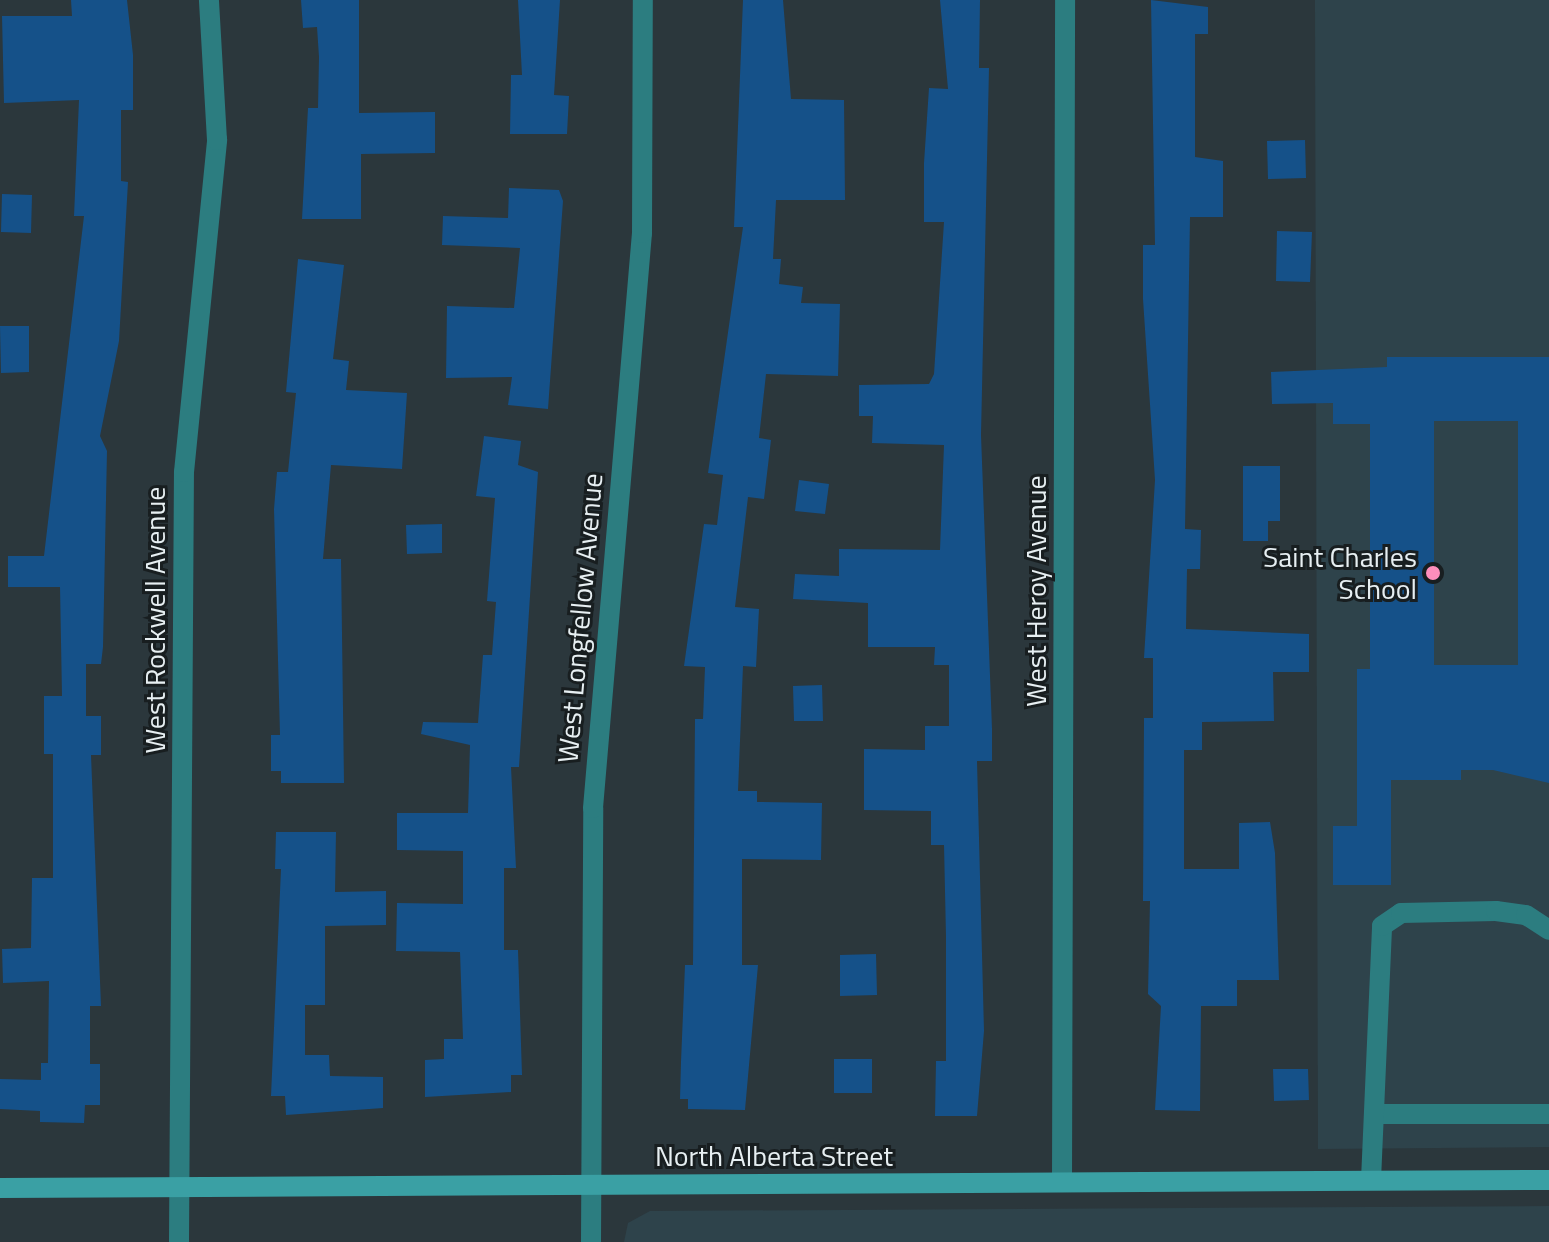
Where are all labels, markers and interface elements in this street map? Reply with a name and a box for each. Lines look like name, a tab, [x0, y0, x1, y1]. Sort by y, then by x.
street label: West Longfellow Avenue	[551, 472, 609, 764]
street label: West Heroy Avenue	[1019, 475, 1053, 707]
street label: West Rockwell Avenue	[138, 487, 172, 753]
place label: Saint Charles School	[1263, 540, 1417, 606]
marker: Saint Charles School	[1424, 564, 1442, 582]
street label: North Alberta Street	[655, 1139, 893, 1173]

